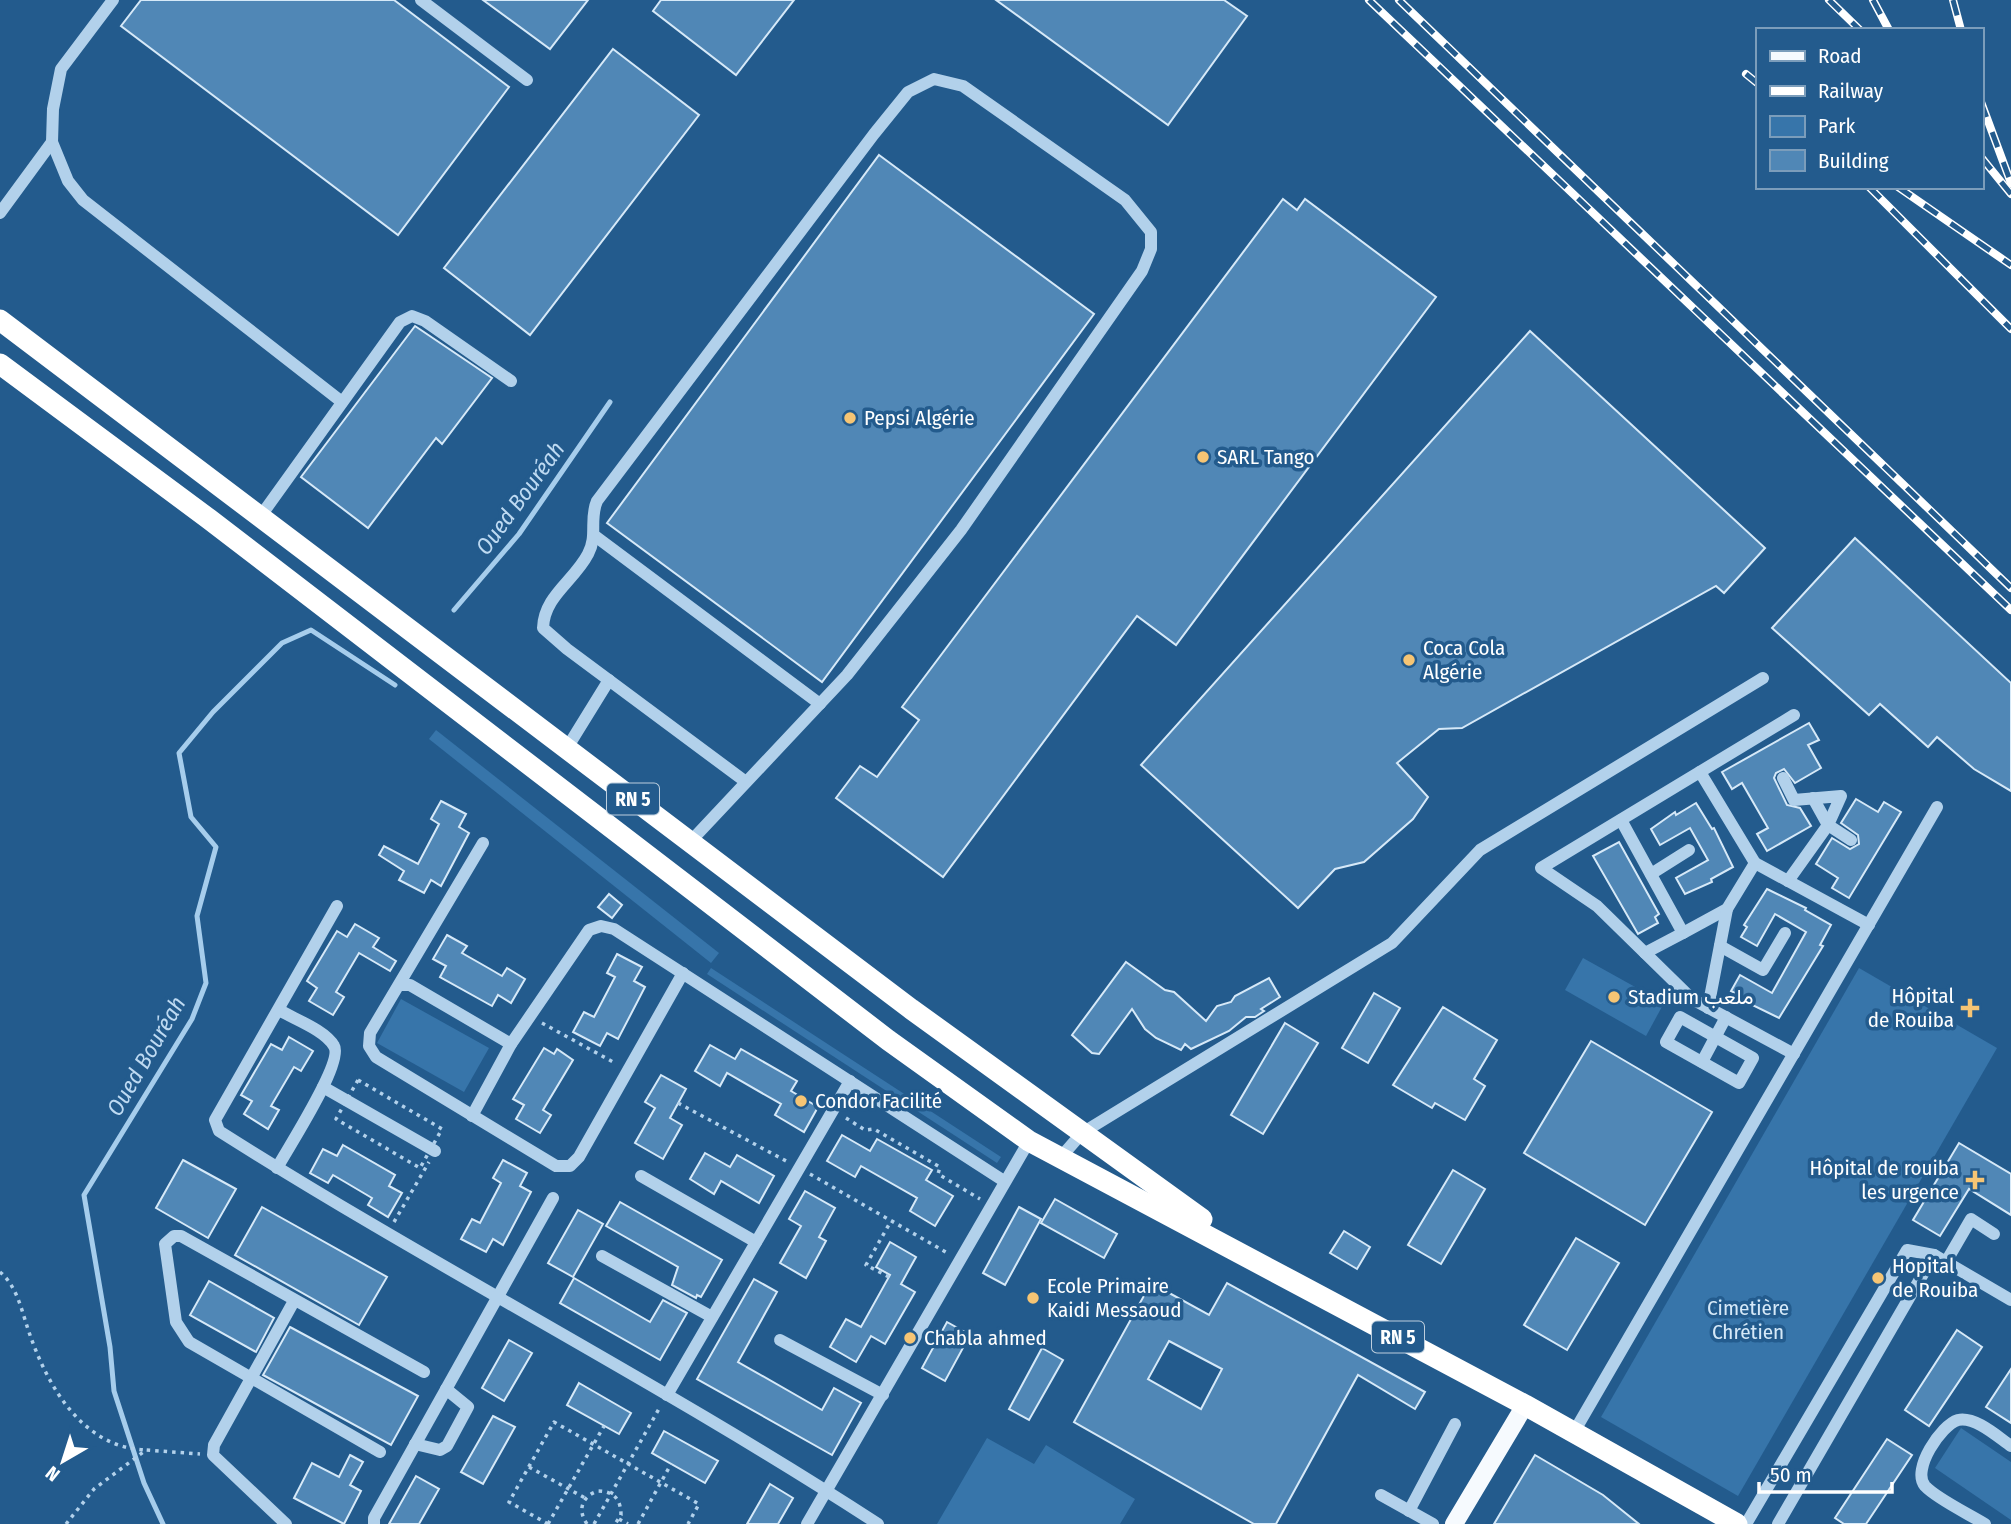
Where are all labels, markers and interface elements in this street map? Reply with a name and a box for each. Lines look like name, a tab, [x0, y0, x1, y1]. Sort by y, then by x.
legend	[1756, 28, 1983, 189]
text: Road	[1818, 43, 1862, 69]
text: Railway	[1818, 78, 1884, 104]
text: Park	[1818, 113, 1856, 139]
text: Building	[1818, 148, 1889, 174]
place label: Pepsi Algérie	[864, 405, 975, 431]
marker: Pepsi Algérie	[842, 410, 858, 426]
water label: Oued Bouréah	[470, 436, 570, 560]
place label: SARL Tango	[1217, 444, 1315, 470]
marker: SARL Tango	[1195, 449, 1211, 465]
place label: Coca Cola Algérie	[1423, 635, 1505, 685]
marker: Coca Cola Algérie	[1401, 652, 1417, 668]
road number: RN 5	[607, 784, 659, 814]
place label: Hôpital de Rouiba	[1868, 983, 1954, 1033]
place label: Stadium ملعب	[1628, 984, 1753, 1010]
marker: Stadium ملعب	[1606, 989, 1622, 1005]
water label: Oued Bouréah	[101, 991, 191, 1121]
marker: Hôpital de Rouiba	[1960, 998, 1980, 1018]
place label: Condor Facilité	[815, 1088, 942, 1114]
marker: Condor Facilité	[793, 1093, 809, 1109]
place label: Hôpital de rouiba les urgence	[1810, 1155, 1959, 1205]
marker: Hôpital de rouiba les urgence	[1965, 1170, 1985, 1190]
place label: Hopital de Rouiba	[1892, 1253, 1978, 1303]
marker: Hopital de Rouiba	[1870, 1270, 1886, 1286]
place label: Ecole Primaire Kaidi Messaoud	[1047, 1273, 1181, 1323]
marker: Ecole Primaire Kaidi Messaoud	[1025, 1290, 1041, 1306]
park label: Cimetière Chrétien	[1707, 1295, 1789, 1345]
road number: RN 5	[1372, 1322, 1424, 1352]
place label: Chabla ahmed	[924, 1325, 1047, 1351]
marker: Chabla ahmed	[902, 1330, 918, 1346]
north arrow	[28, 1426, 98, 1496]
scale bar	[1759, 1450, 1892, 1494]
text: N	[41, 1461, 64, 1486]
text: 50 m	[1770, 1462, 1812, 1488]

